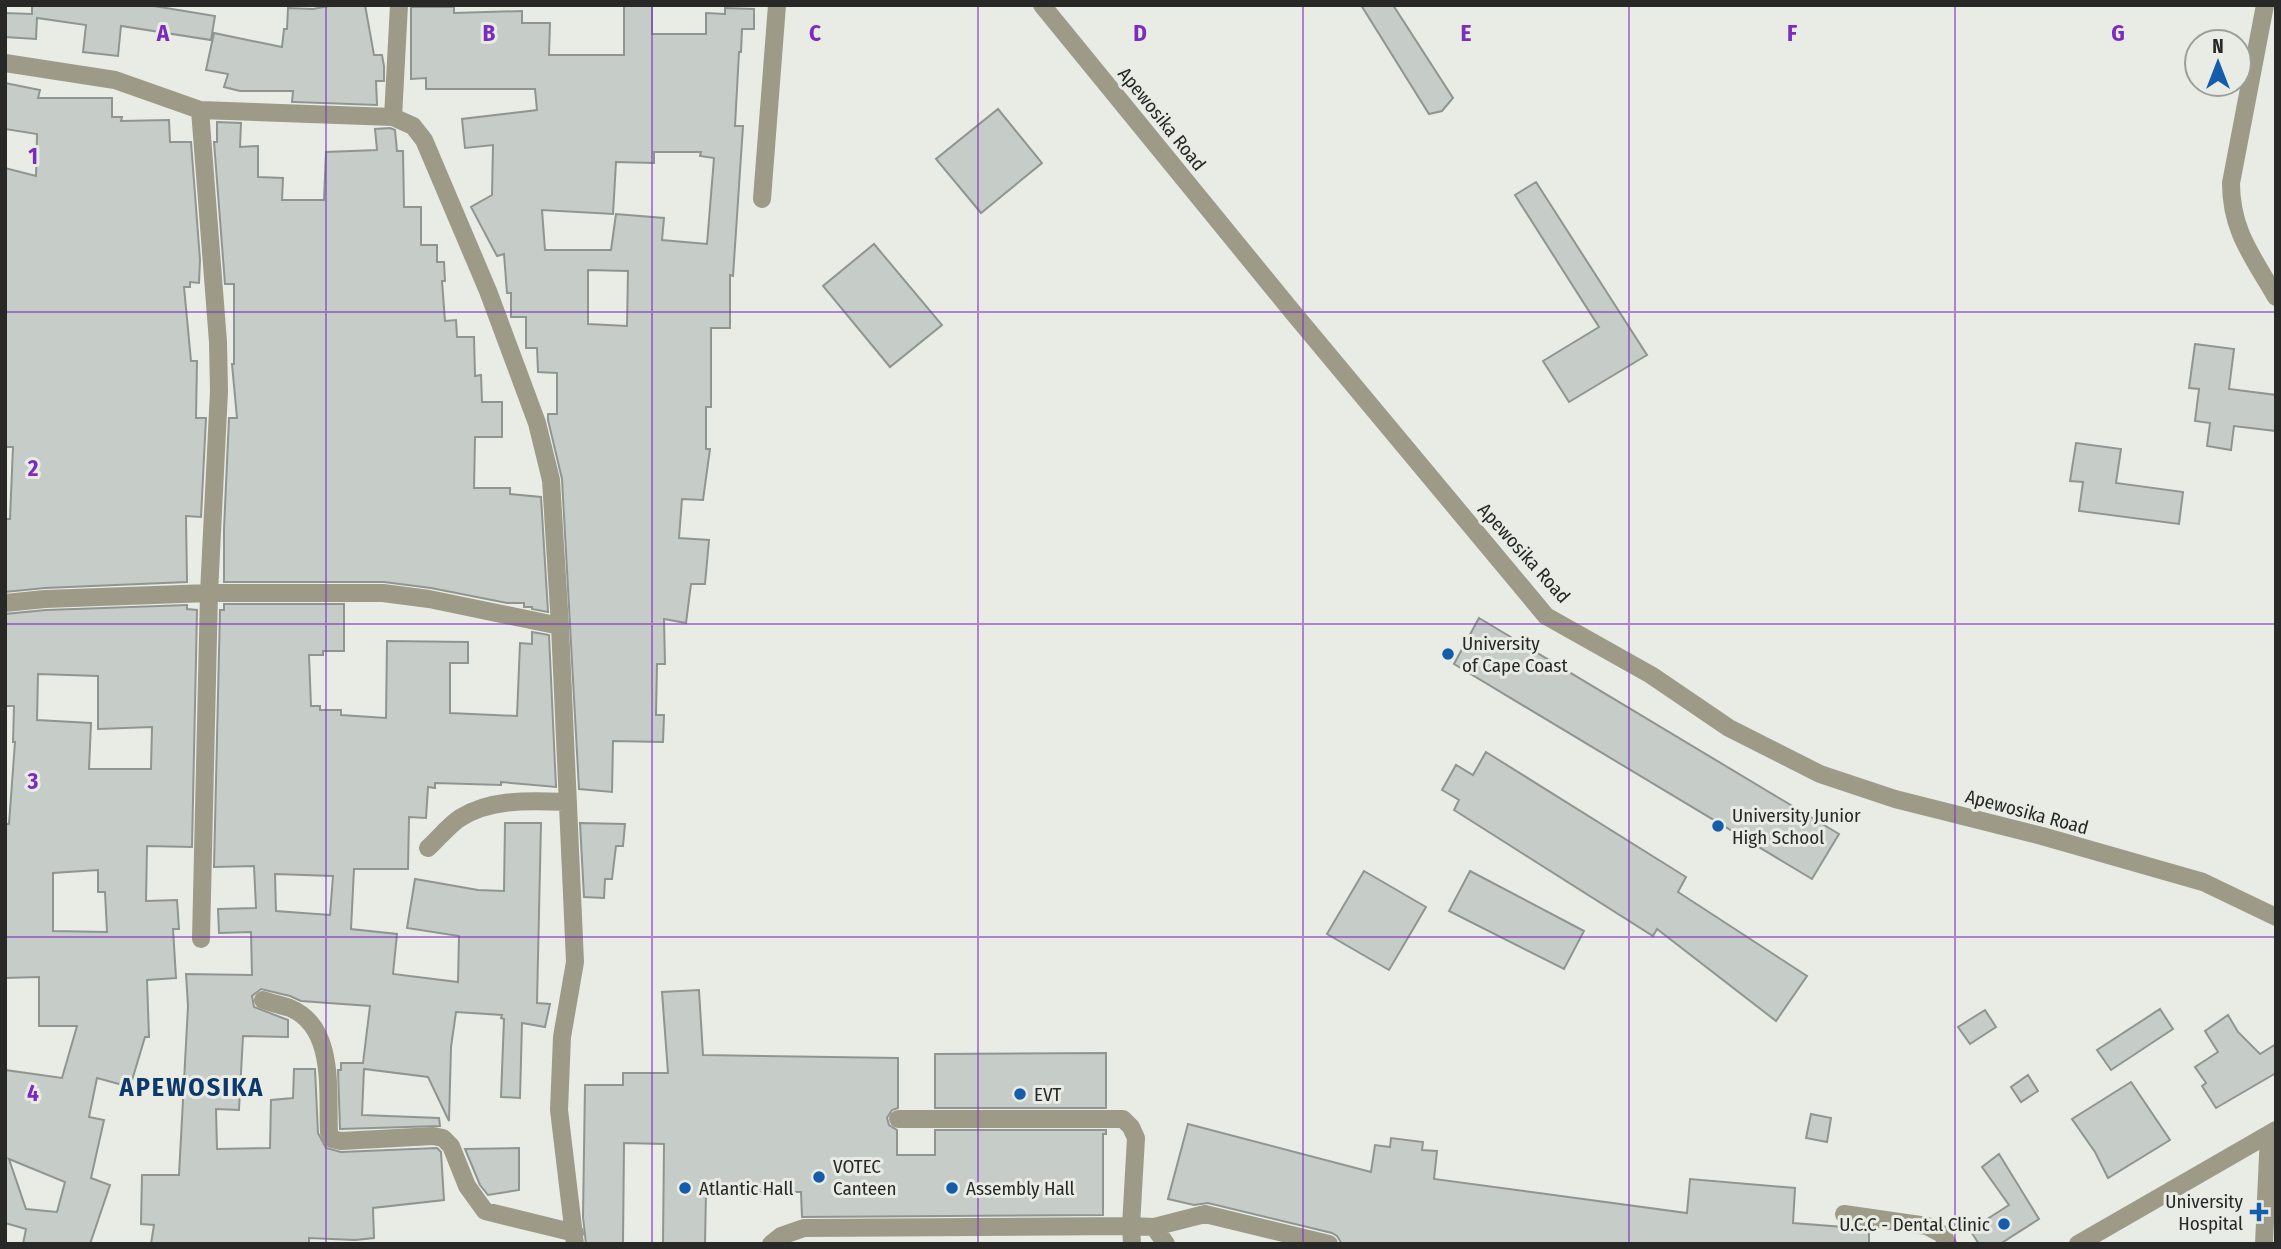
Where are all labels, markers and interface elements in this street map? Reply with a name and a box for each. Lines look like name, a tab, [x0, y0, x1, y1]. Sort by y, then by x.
text: A	[156, 19, 170, 47]
text: B	[483, 19, 496, 47]
text: C	[809, 19, 821, 47]
text: D	[1133, 19, 1147, 47]
text: E	[1461, 19, 1472, 47]
text: F	[1787, 19, 1797, 47]
text: G	[2111, 19, 2125, 47]
north arrow	[2183, 28, 2253, 98]
text: N	[2212, 35, 2224, 58]
street label: Apewosika Road	[1113, 63, 1211, 175]
text: 1	[28, 142, 38, 170]
text: 2	[27, 454, 39, 482]
street label: Apewosika Road	[1473, 498, 1575, 608]
place label: University of Cape Coast	[1462, 632, 1568, 677]
marker: University of Cape Coast	[1440, 646, 1456, 662]
text: 3	[27, 767, 39, 795]
street label: Apewosika Road	[1963, 785, 2091, 839]
place label: University Junior High School	[1732, 804, 1861, 849]
marker: University Junior High School	[1710, 818, 1726, 834]
district label: APEWOSIKA	[119, 1072, 264, 1103]
text: 4	[27, 1079, 39, 1107]
place label: EVT	[1034, 1083, 1062, 1106]
marker: EVT	[1012, 1086, 1028, 1102]
place label: VOTEC Canteen	[833, 1155, 897, 1200]
marker: VOTEC Canteen	[811, 1169, 827, 1185]
place label: Atlantic Hall	[699, 1177, 794, 1200]
place label: Assembly Hall	[966, 1177, 1075, 1200]
marker: Atlantic Hall	[677, 1180, 693, 1196]
marker: Assembly Hall	[944, 1180, 960, 1196]
place label: University Hospital	[2165, 1190, 2244, 1235]
marker: University Hospital	[2249, 1202, 2269, 1222]
place label: U.C.C - Dental Clinic	[1839, 1213, 1990, 1236]
marker: U.C.C - Dental Clinic	[1996, 1216, 2012, 1232]

